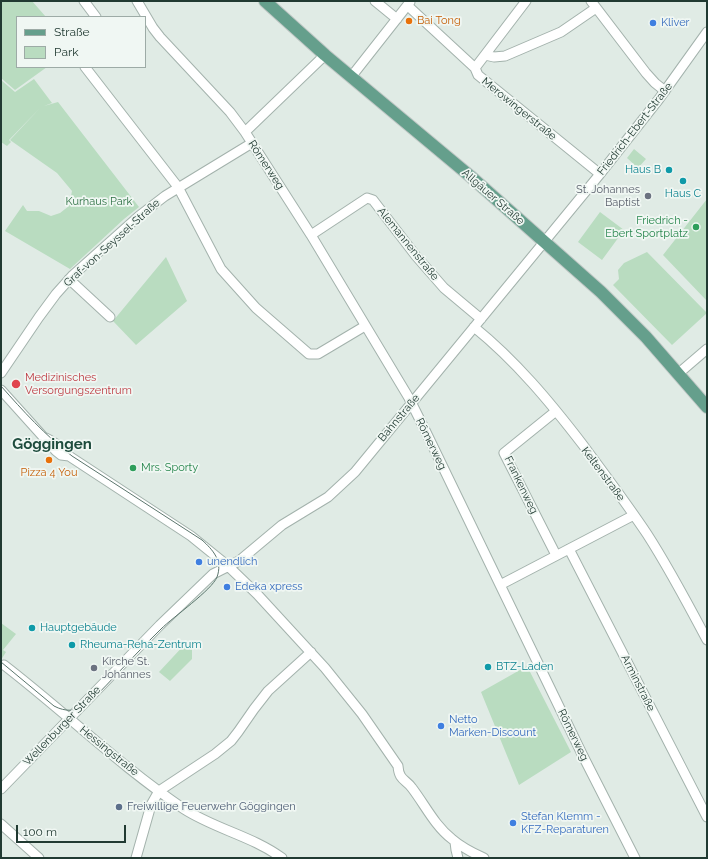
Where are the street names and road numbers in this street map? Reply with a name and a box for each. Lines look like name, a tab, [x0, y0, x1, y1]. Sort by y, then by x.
street label: Merowingerstraße	[479, 75, 559, 143]
street label: Friedrich-Ebert-Straße	[595, 80, 675, 178]
street label: Römerweg	[245, 138, 287, 192]
street label: Allgäuer Straße	[459, 166, 527, 228]
street label: Graf-von-Seyssel-Straße	[61, 196, 163, 290]
street label: Alemannenstraße	[375, 205, 441, 283]
street label: Bahnstraße	[375, 392, 423, 444]
street label: Römerweg	[413, 416, 449, 472]
street label: Keltenstraße	[578, 444, 628, 504]
street label: Frankenweg	[501, 454, 541, 516]
street label: Arminstraße	[618, 653, 658, 713]
street label: Wellenburger Straße	[21, 683, 103, 769]
street label: Römerweg	[555, 707, 591, 763]
street label: Hessingstraße	[77, 723, 141, 779]

